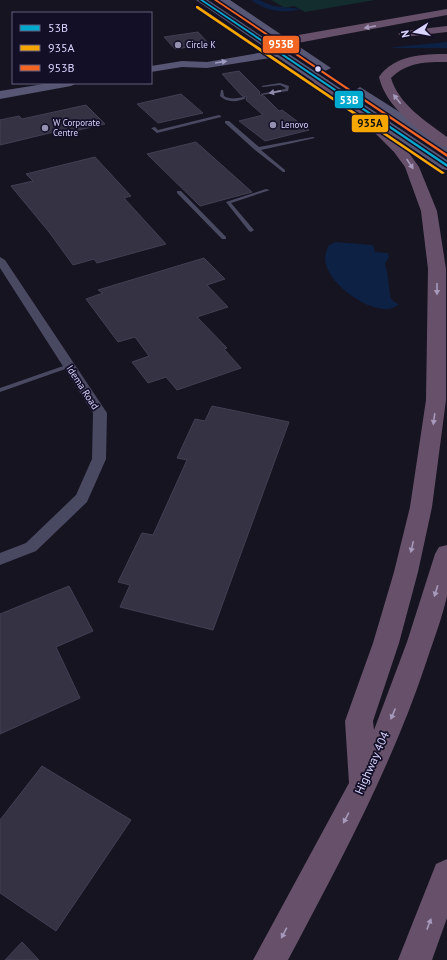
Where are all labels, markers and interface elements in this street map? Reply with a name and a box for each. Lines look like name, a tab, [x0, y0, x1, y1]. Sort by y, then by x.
legend	[12, 12, 152, 84]
north arrow	[395, 12, 435, 52]
text: 53B	[48, 20, 68, 35]
one-way arrow	[364, 25, 377, 31]
text: N	[398, 29, 413, 39]
line badge: 953B	[262, 35, 300, 54]
text: 953B	[268, 37, 294, 51]
place label: Circle K	[186, 39, 216, 50]
text: 935A	[48, 40, 75, 55]
marker: Circle K	[173, 40, 183, 50]
one-way arrow	[215, 59, 227, 65]
text: 953B	[48, 60, 75, 75]
unlabelled marker	[313, 64, 323, 74]
one-way arrow	[269, 89, 281, 95]
line badge: 53B	[334, 90, 364, 109]
text: 53B	[340, 93, 359, 107]
one-way arrow	[392, 94, 401, 105]
line badge: 935A	[351, 114, 389, 133]
text: 935A	[357, 116, 383, 130]
place label: W Corporate Centre	[53, 117, 101, 138]
place label: Lenovo	[281, 119, 309, 130]
marker: Lenovo	[268, 120, 278, 130]
marker: W Corporate Centre	[40, 123, 50, 133]
one-way arrow	[406, 158, 413, 169]
one-way arrow	[434, 283, 440, 296]
street label: Idema Road	[63, 363, 102, 412]
one-way arrow	[431, 413, 437, 425]
one-way arrow	[409, 541, 415, 553]
one-way arrow	[433, 585, 439, 597]
one-way arrow	[390, 708, 396, 720]
street label: Highway 404	[351, 729, 392, 796]
one-way arrow	[342, 812, 349, 824]
one-way arrow	[426, 917, 432, 929]
one-way arrow	[281, 927, 287, 939]

